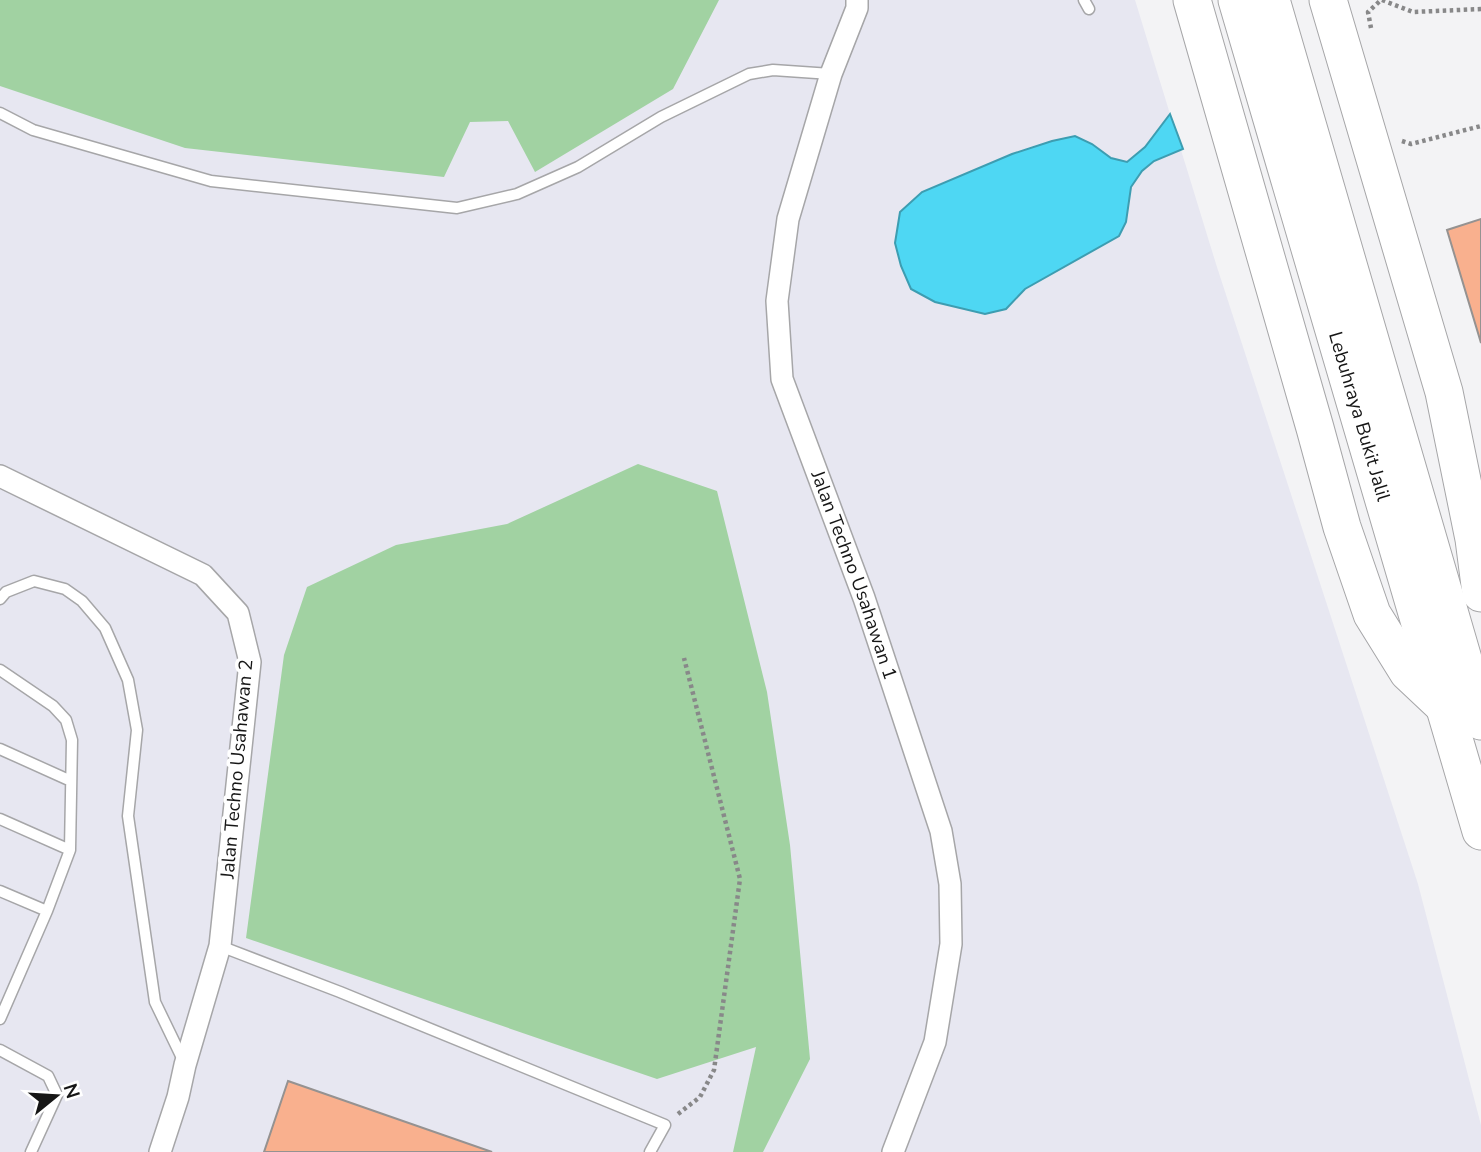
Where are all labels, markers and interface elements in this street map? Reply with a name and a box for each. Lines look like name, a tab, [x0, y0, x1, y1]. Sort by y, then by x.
street label: Lebuhraya Bukit Jalil	[1322, 329, 1397, 504]
street label: Jalan Techno Usahawan 1	[804, 466, 903, 683]
street label: Jalan Techno Usahawan 2	[214, 658, 260, 881]
north arrow	[21, 1061, 91, 1131]
text: N	[57, 1080, 86, 1102]

